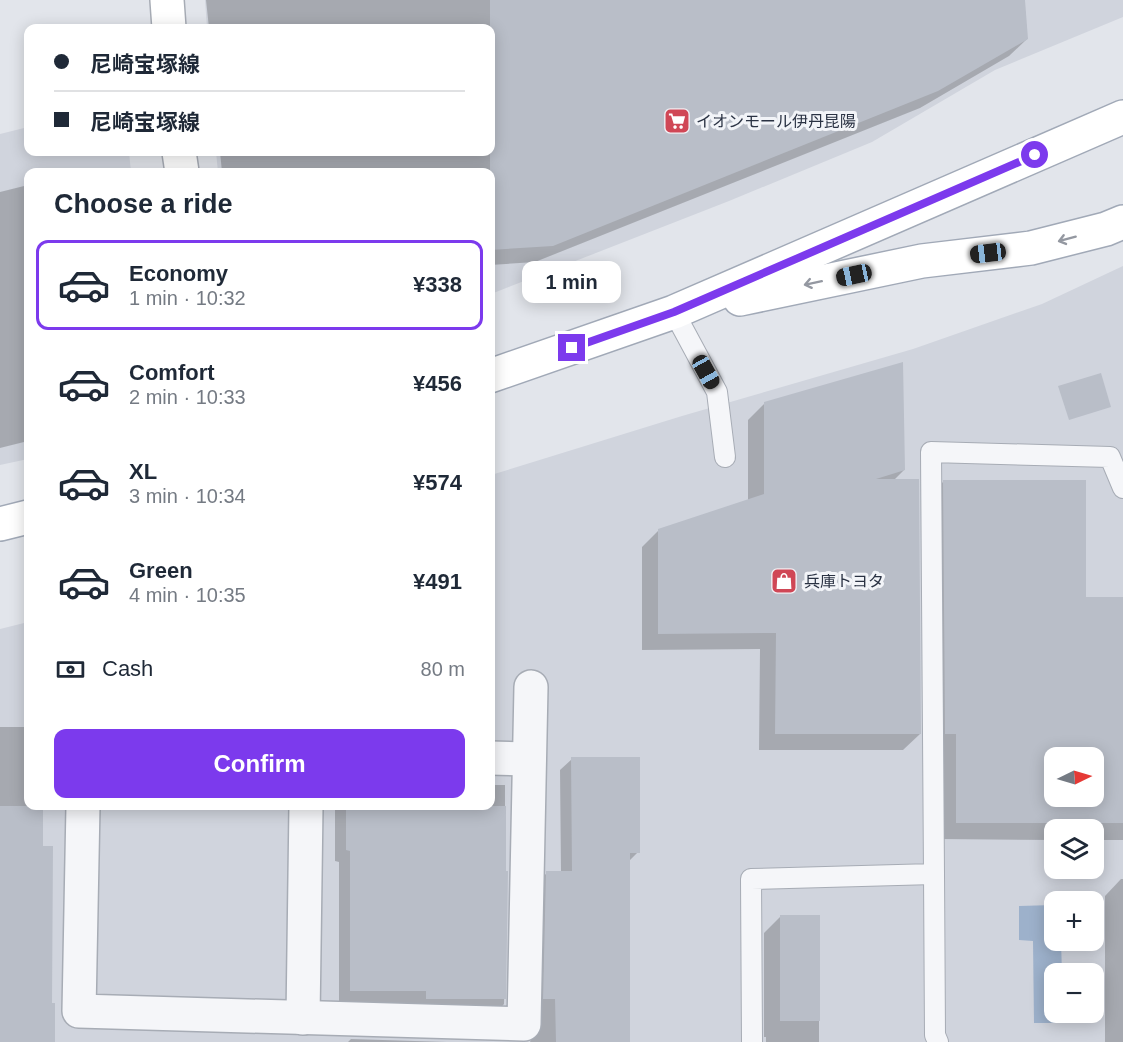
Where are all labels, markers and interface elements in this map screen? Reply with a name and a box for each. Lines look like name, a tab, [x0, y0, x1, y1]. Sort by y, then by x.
text: 尼崎宝塚線	[90, 52, 200, 77]
supermarket icon: イオンモール伊丹昆陽	[662, 106, 692, 136]
text: 尼崎宝塚線	[90, 110, 200, 135]
place label: イオンモール伊丹昆陽	[696, 113, 856, 130]
route start	[1021, 141, 1048, 168]
text: Choose a ride	[54, 189, 233, 219]
one-way arrow	[1058, 233, 1077, 245]
car	[969, 242, 1007, 264]
icon: car	[57, 258, 111, 312]
text: Economy	[129, 261, 228, 286]
callout: 1 min	[522, 261, 622, 303]
car	[835, 262, 873, 288]
text: 1 min	[545, 271, 598, 293]
text: ¥338	[413, 272, 462, 297]
one-way arrow	[804, 278, 824, 289]
text: 1 min · 10:32	[129, 287, 246, 309]
route end	[558, 334, 585, 361]
car	[689, 352, 723, 392]
icon: car	[57, 357, 111, 411]
text: Comfort	[129, 360, 215, 385]
text: ¥456	[413, 371, 462, 396]
text: 2 min · 10:33	[129, 386, 246, 408]
icon: car	[57, 456, 111, 510]
text: XL	[129, 459, 157, 484]
text: ¥574	[413, 470, 462, 495]
text: 3 min · 10:34	[129, 485, 246, 507]
icon: car	[57, 555, 111, 609]
text: Green	[129, 558, 193, 583]
shop icon: 兵庫トヨタ	[769, 566, 799, 596]
text: ¥491	[413, 569, 462, 594]
place label: 兵庫トヨタ	[804, 573, 884, 590]
text: 4 min · 10:35	[129, 584, 246, 606]
icon: cash	[54, 653, 87, 686]
text: Cash	[102, 656, 153, 681]
text: 80 m	[421, 658, 465, 680]
button: Confirm	[54, 729, 465, 798]
north arrow	[1044, 747, 1104, 807]
map controls	[1044, 747, 1104, 1023]
button: layers	[1044, 819, 1104, 879]
button: +	[1044, 891, 1104, 951]
button: −	[1044, 963, 1104, 1023]

